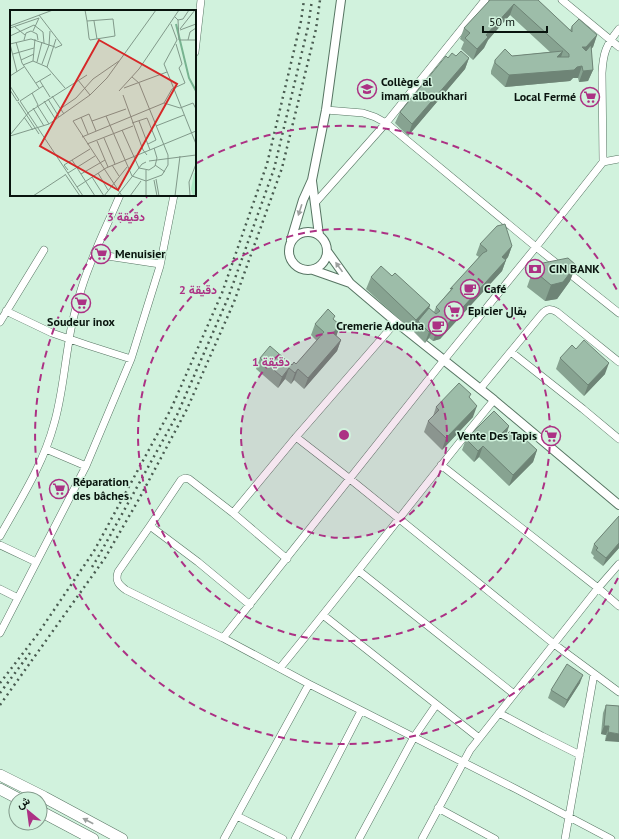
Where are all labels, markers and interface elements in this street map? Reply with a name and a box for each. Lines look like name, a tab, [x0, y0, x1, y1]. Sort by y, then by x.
scale bar	[483, 8, 547, 34]
inset map	[10, 10, 196, 196]
text: 50 m	[489, 14, 515, 29]
place label: Collège al imam alboukhari	[381, 74, 467, 103]
school or university icon: Collège al imam alboukhari	[356, 78, 378, 100]
supermarket icon: Local Fermé	[579, 86, 601, 108]
place label: Local Fermé	[514, 89, 576, 104]
one-way arrow	[297, 204, 303, 216]
text: 3 دقيقة	[107, 209, 145, 224]
supermarket icon: Menuisier	[90, 243, 112, 265]
place label: Menuisier	[115, 246, 166, 261]
bank icon: CIN BANK	[524, 258, 546, 280]
place label: CIN BANK	[549, 261, 600, 276]
one-way arrow	[335, 262, 343, 272]
cafe icon: Café	[459, 278, 481, 300]
place label: Café	[484, 281, 506, 296]
text: 2 دقيقة	[179, 282, 217, 297]
supermarket icon: Soudeur inox	[70, 292, 92, 314]
supermarket icon: Epicier بقال	[443, 300, 465, 322]
place label: Epicier بقال	[468, 303, 527, 318]
place label: Soudeur inox	[47, 314, 116, 329]
cafe icon: Cremerie Adouha	[427, 315, 449, 337]
place label: Cremerie Adouha	[336, 318, 424, 333]
text: 1 دقيقة	[252, 354, 290, 369]
supermarket icon: Vente Des Tapis	[540, 425, 562, 447]
centre of rings	[337, 428, 351, 442]
place label: Vente Des Tapis	[456, 428, 537, 443]
place label: Réparation des bâches	[73, 474, 129, 503]
supermarket icon: Réparation des bâches	[48, 478, 70, 500]
north arrow	[8, 791, 48, 831]
text: ش	[14, 793, 32, 812]
one-way arrow	[82, 817, 94, 824]

